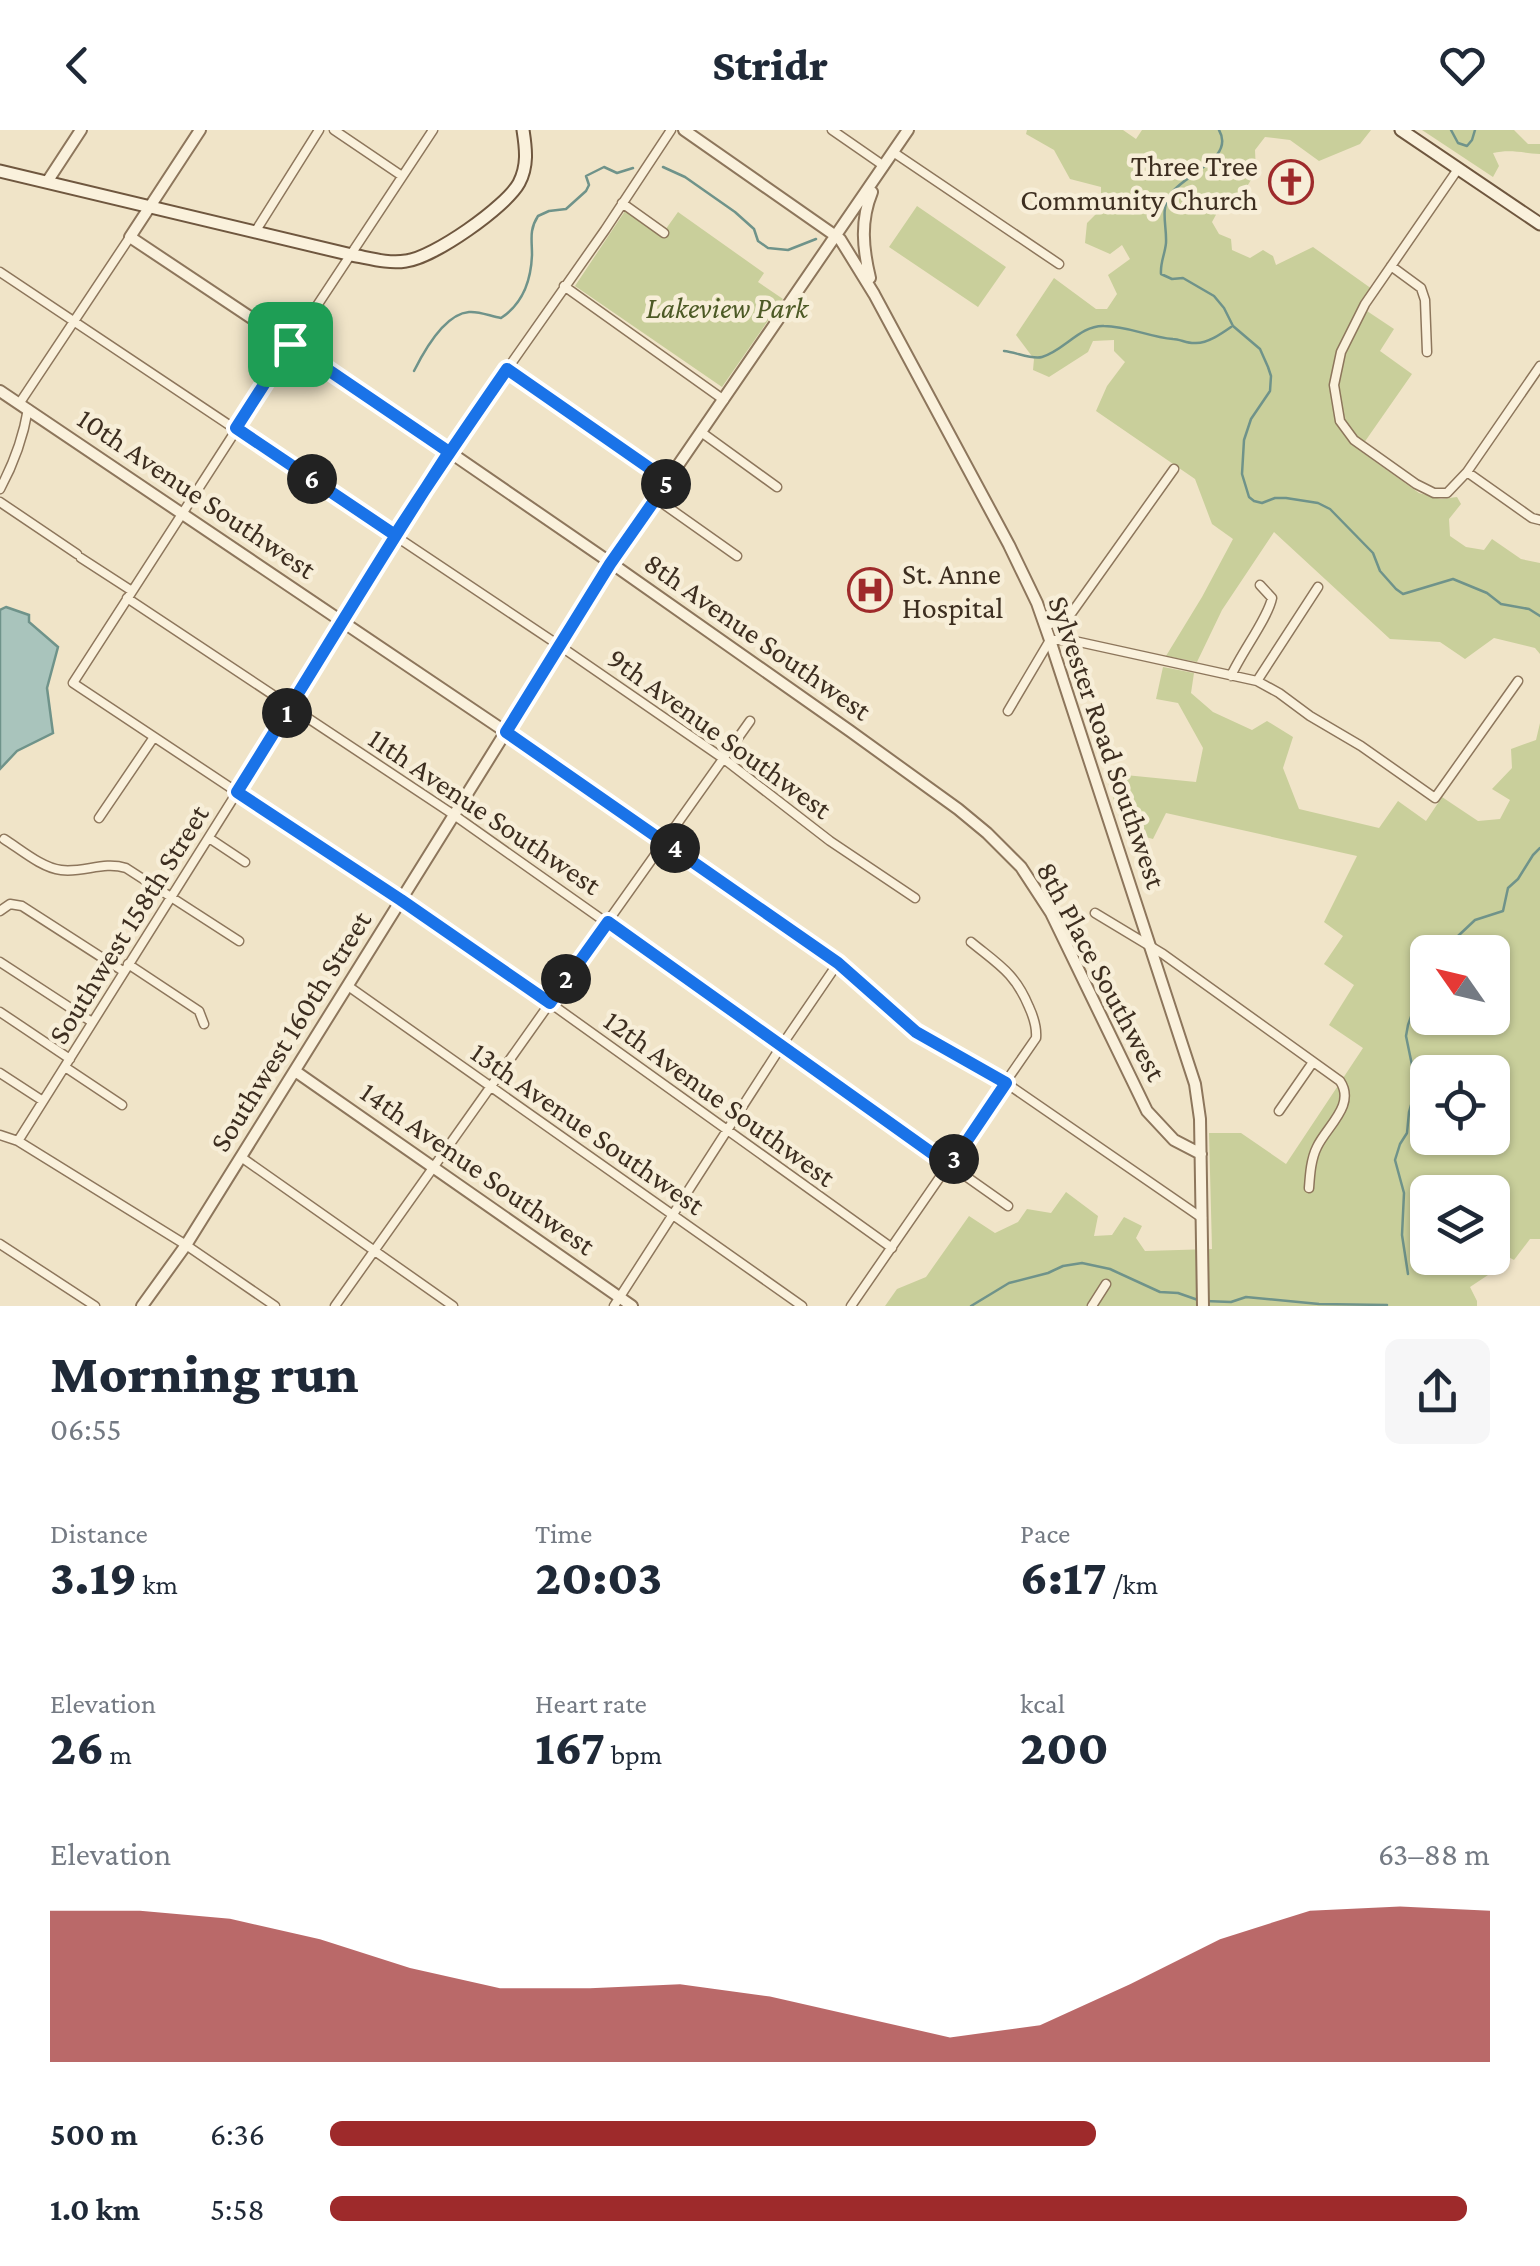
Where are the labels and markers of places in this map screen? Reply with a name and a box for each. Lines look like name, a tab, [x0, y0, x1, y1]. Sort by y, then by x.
place label: Three Tree Community Church	[1020, 149, 1258, 217]
church icon: Three Tree Community Church	[1268, 159, 1314, 205]
pin	[248, 302, 333, 387]
pin: 6	[287, 454, 337, 504]
pin: 5	[641, 459, 691, 509]
place label: St. Anne Hospital	[902, 557, 1004, 625]
hospital icon: St. Anne Hospital	[847, 567, 893, 613]
pin: 1	[262, 688, 312, 738]
pin: 4	[650, 823, 700, 873]
pin: 2	[541, 954, 591, 1004]
pin: 3	[929, 1134, 979, 1184]

